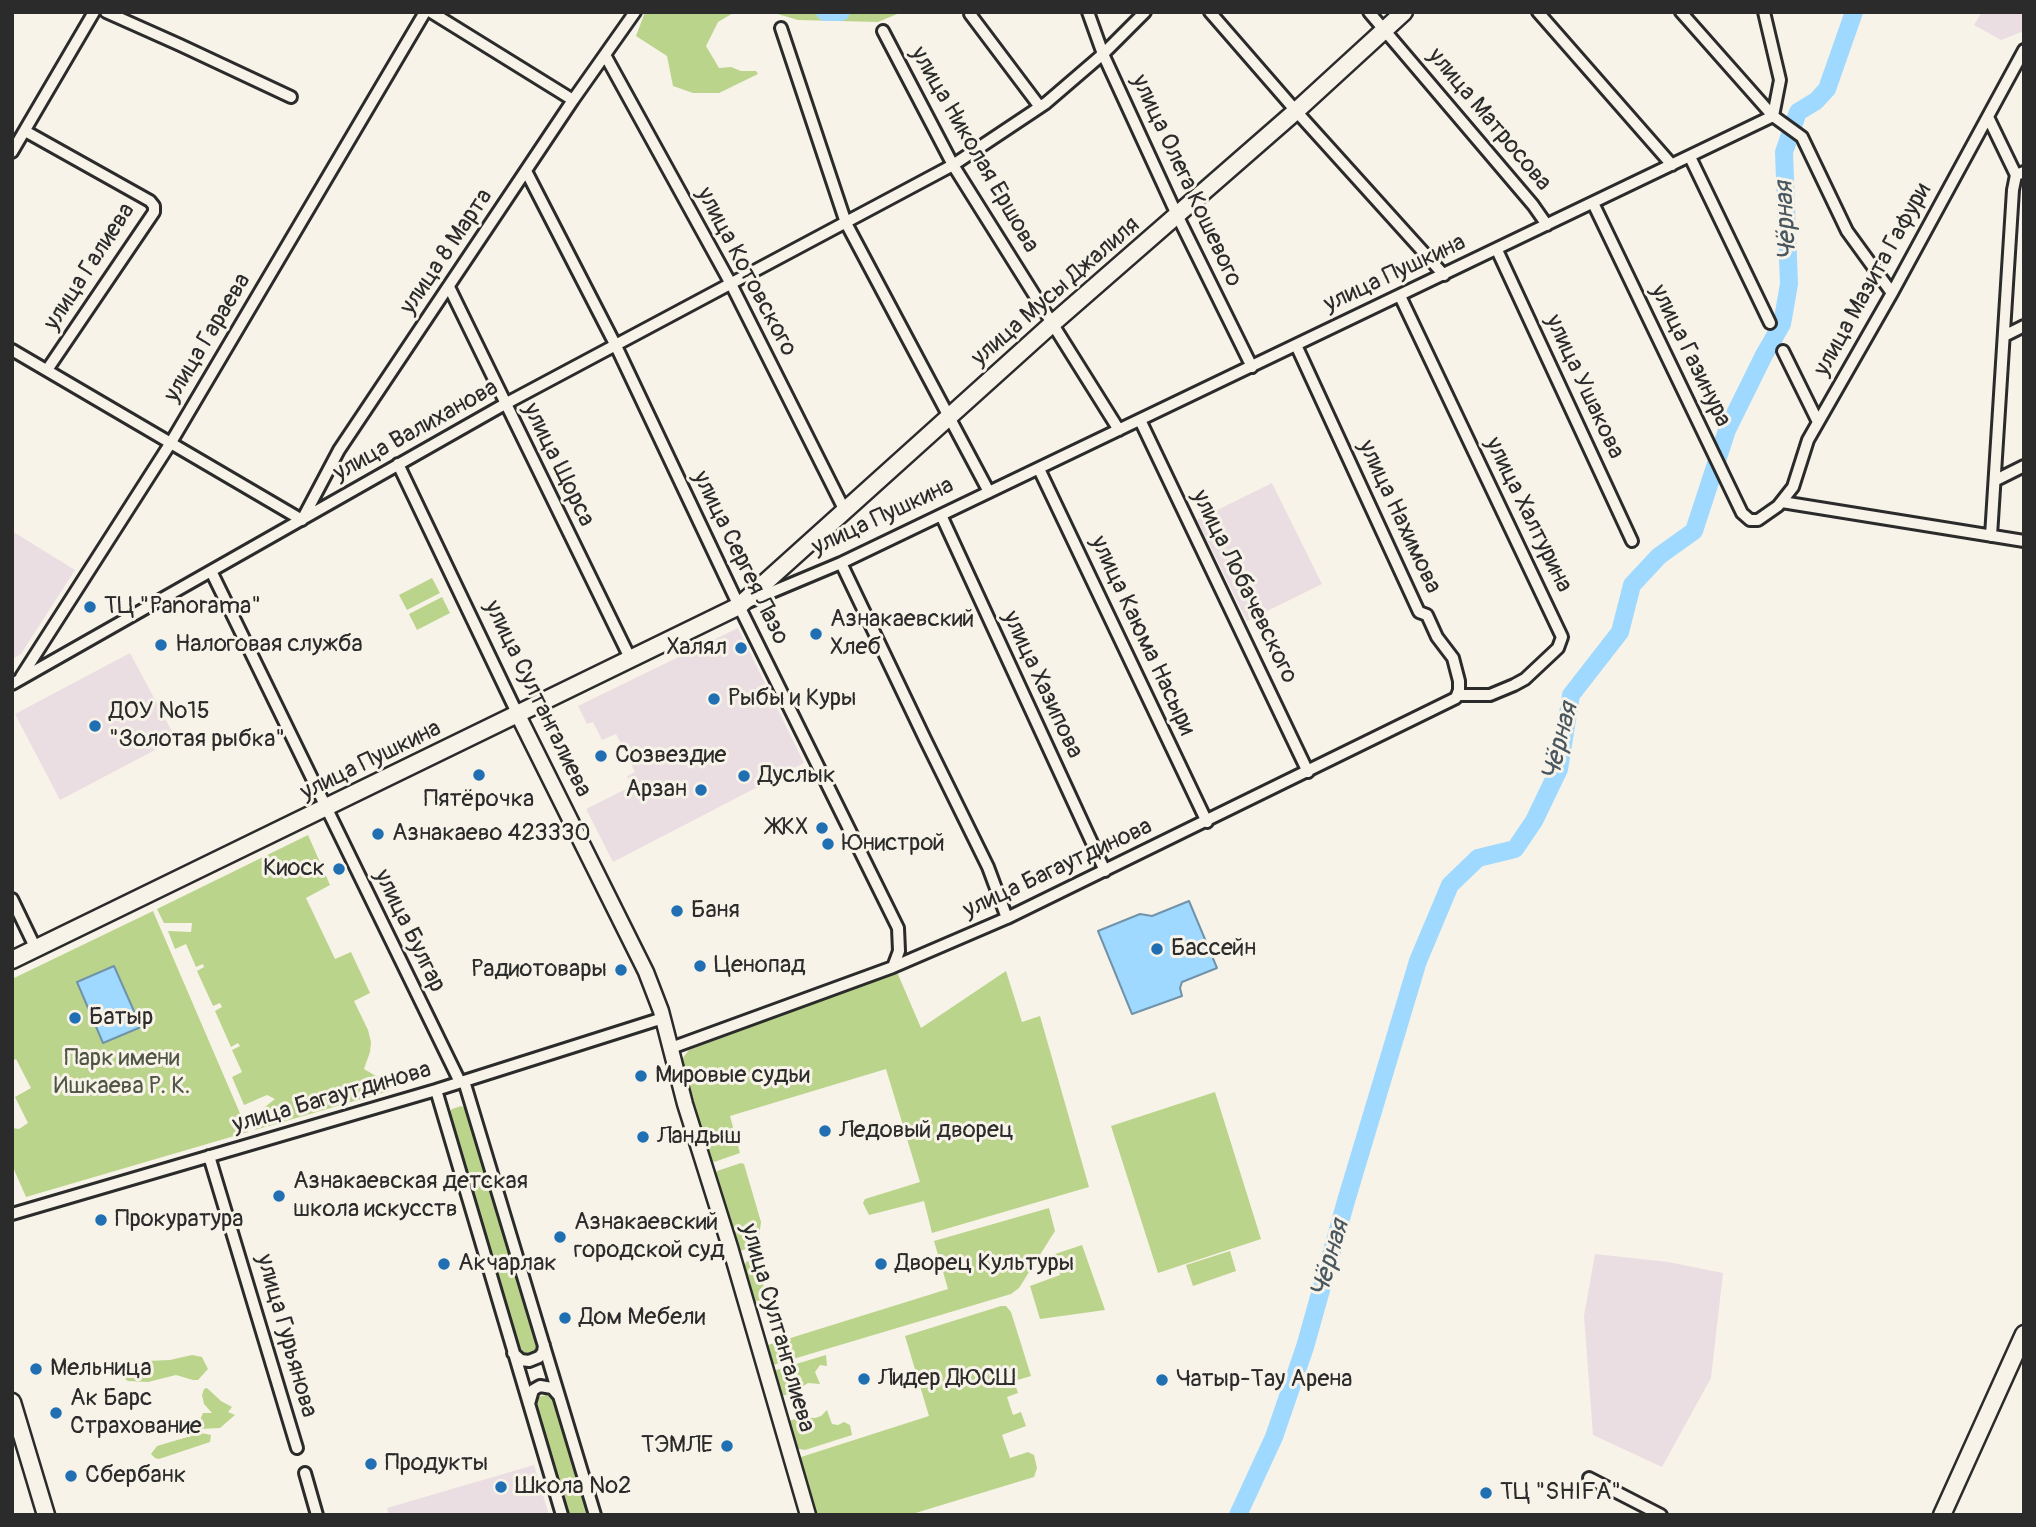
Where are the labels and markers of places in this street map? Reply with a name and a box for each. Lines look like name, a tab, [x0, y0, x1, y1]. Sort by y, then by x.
place label: ТЦ "Panorama"	[104, 593, 261, 621]
marker: ТЦ "Panorama"	[82, 599, 98, 615]
place label: Азнакаевский Хлеб	[830, 606, 974, 662]
marker: Азнакаевский Хлеб	[808, 626, 824, 642]
place label: Налоговая служба	[175, 631, 363, 659]
place label: Халял	[666, 634, 727, 662]
marker: Налоговая служба	[153, 637, 169, 653]
marker: Халял	[733, 640, 749, 656]
place label: Рыбы и Куры	[728, 685, 856, 713]
marker: Рыбы и Куры	[706, 691, 722, 707]
place label: ДОУ №15 "Золотая рыбка"	[109, 698, 285, 754]
marker: ДОУ №15 "Золотая рыбка"	[87, 718, 103, 734]
place label: Созвездие	[615, 742, 726, 770]
marker: Созвездие	[593, 748, 609, 764]
place label: Дуслык	[758, 762, 835, 790]
marker: Пятёрочка	[471, 767, 487, 783]
marker: Дуслык	[736, 768, 752, 784]
place label: Арзан	[625, 776, 687, 804]
marker: Арзан	[693, 782, 709, 798]
place label: Пятёрочка	[424, 786, 534, 814]
place label: ЖКХ	[767, 814, 808, 842]
place label: Азнакаево 423330	[392, 820, 591, 848]
marker: ЖКХ	[814, 820, 830, 836]
marker: Азнакаево 423330	[370, 826, 386, 842]
place label: Юнистрой	[842, 830, 945, 858]
marker: Юнистрой	[820, 836, 836, 852]
place label: Киоск	[263, 855, 325, 883]
marker: Киоск	[331, 861, 347, 877]
place label: Баня	[691, 897, 740, 925]
marker: Баня	[669, 903, 685, 919]
place label: Бассейн	[1171, 935, 1256, 963]
marker: Бассейн	[1149, 941, 1165, 957]
place label: Ценопад	[714, 952, 806, 980]
place label: Радиотовары	[471, 956, 607, 984]
marker: Ценопад	[692, 958, 708, 974]
marker: Радиотовары	[613, 962, 629, 978]
place label: Батыр	[89, 1004, 153, 1032]
marker: Батыр	[67, 1010, 83, 1026]
place label: Мировые судьи	[655, 1062, 810, 1090]
marker: Мировые судьи	[633, 1068, 649, 1084]
place label: Ледовый дворец	[839, 1117, 1014, 1145]
place label: Ландыш	[657, 1123, 741, 1151]
marker: Ледовый дворец	[817, 1123, 833, 1139]
marker: Ландыш	[635, 1129, 651, 1145]
place label: Азнакаевская детская школа искусств	[293, 1168, 528, 1224]
marker: Азнакаевская детская школа искусств	[271, 1188, 287, 1204]
place label: Прокуратура	[115, 1206, 243, 1234]
place label: Азнакаевский городской суд	[574, 1209, 725, 1265]
marker: Прокуратура	[93, 1212, 109, 1228]
marker: Азнакаевский городской суд	[552, 1229, 568, 1245]
place label: Акчарлак	[458, 1250, 557, 1278]
place label: Дворец Культуры	[895, 1250, 1074, 1278]
marker: Акчарлак	[436, 1256, 452, 1272]
marker: Дворец Культуры	[873, 1256, 889, 1272]
place label: Дом Мебели	[579, 1304, 705, 1332]
marker: Дом Мебели	[557, 1310, 573, 1326]
place label: Мельница	[50, 1355, 152, 1383]
marker: Мельница	[28, 1361, 44, 1377]
place label: Лидер ДЮСШ	[878, 1365, 1015, 1393]
place label: Чатыр-Тау Арена	[1176, 1366, 1352, 1394]
marker: Лидер ДЮСШ	[856, 1371, 872, 1387]
marker: Чатыр-Тау Арена	[1154, 1372, 1170, 1388]
place label: Ак Барс Страхование	[70, 1385, 202, 1441]
marker: Ак Барс Страхование	[48, 1405, 64, 1421]
place label: ТЭМЛЕ	[641, 1432, 713, 1460]
marker: ТЭМЛЕ	[719, 1438, 735, 1454]
place label: Продукты	[385, 1450, 488, 1478]
marker: Продукты	[363, 1456, 379, 1472]
place label: Сбербанк	[85, 1462, 186, 1490]
marker: Сбербанк	[63, 1468, 79, 1484]
place label: Школа №2	[515, 1473, 631, 1501]
marker: Школа №2	[493, 1479, 509, 1495]
place label: ТЦ "SHIFA"	[1500, 1479, 1621, 1507]
marker: ТЦ "SHIFA"	[1478, 1485, 1494, 1501]

